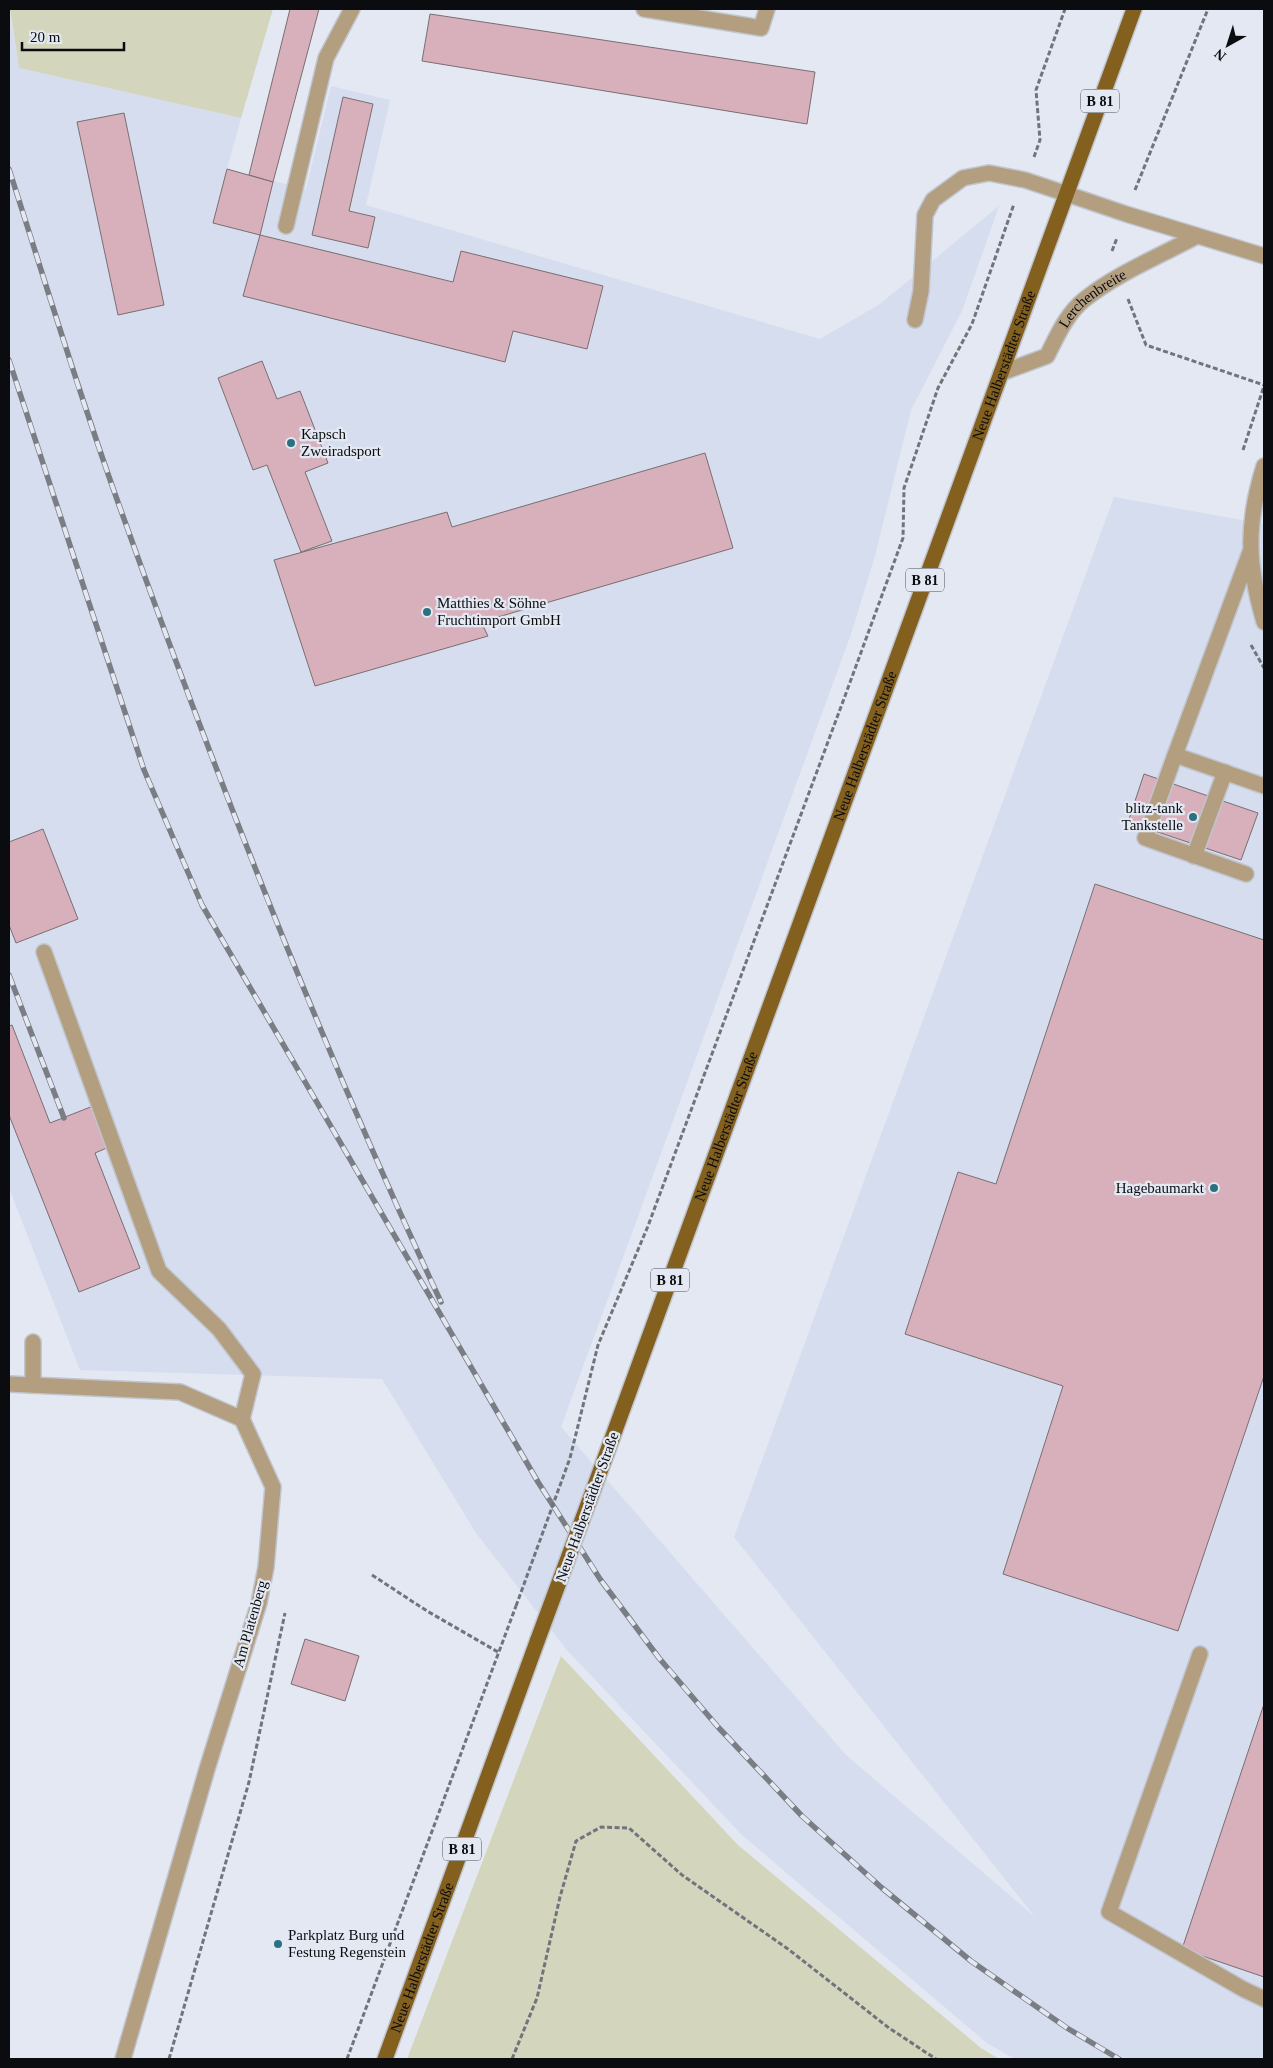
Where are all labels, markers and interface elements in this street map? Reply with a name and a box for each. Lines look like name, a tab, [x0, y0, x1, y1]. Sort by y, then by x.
scale bar	[22, 20, 125, 52]
north arrow	[1203, 20, 1253, 70]
text: 20 m	[30, 29, 61, 45]
text: N	[1211, 46, 1229, 64]
road number: B 81	[1081, 90, 1119, 112]
street label: Lerchenbreite	[1055, 266, 1129, 331]
street label: Neue Halberstädter Straße	[969, 288, 1039, 443]
place label: Kapsch Zweiradsport	[301, 426, 382, 459]
marker: Kapsch Zweiradsport	[285, 437, 297, 449]
road number: B 81	[906, 568, 944, 592]
place label: Matthies & Söhne Fruchtimport GmbH	[437, 595, 561, 628]
marker: Matthies & Söhne Fruchtimport GmbH	[421, 606, 433, 618]
street label: Neue Halberstädter Straße	[830, 668, 900, 823]
place label: blitz-tank Tankstelle	[1122, 800, 1183, 833]
marker: blitz-tank Tankstelle	[1187, 811, 1199, 823]
street label: Neue Halberstädter Straße	[691, 1049, 761, 1204]
place label: Hagebaumarkt	[1116, 1180, 1205, 1196]
marker: Hagebaumarkt	[1208, 1182, 1220, 1194]
road number: B 81	[651, 1268, 689, 1292]
street label: Neue Halberstädter Straße	[552, 1430, 622, 1584]
street label: Am Platenberg	[230, 1578, 270, 1670]
road number: B 81	[443, 1838, 481, 1860]
street label: Neue Halberstädter Straße	[387, 1880, 457, 2035]
place label: Parkplatz Burg und Festung Regenstein	[288, 1927, 406, 1960]
marker: Parkplatz Burg und Festung Regenstein	[272, 1938, 284, 1950]

